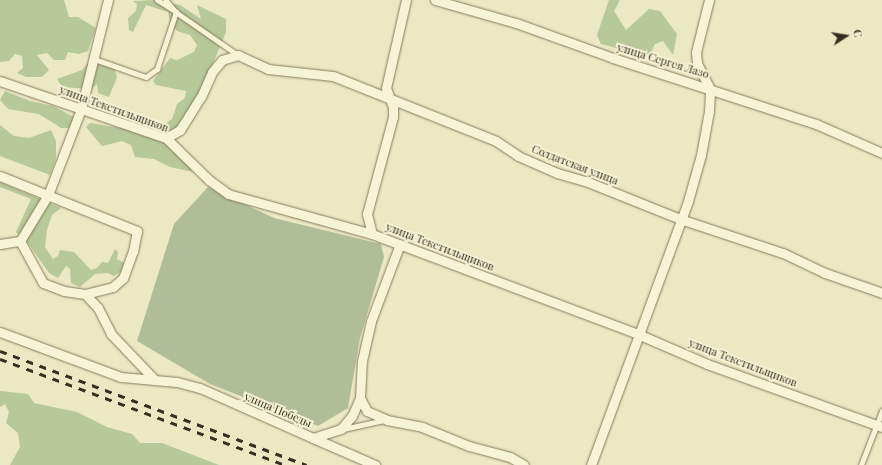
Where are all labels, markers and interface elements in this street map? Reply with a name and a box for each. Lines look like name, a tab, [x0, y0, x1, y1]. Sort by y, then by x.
north arrow	[826, 16, 866, 56]
text: С	[850, 28, 866, 39]
street label: улица Сергея Лазо	[615, 41, 711, 81]
street label: улица Текстильщиков	[58, 83, 170, 135]
street label: Солдатская улица	[530, 142, 620, 188]
street label: улица Текстильщиков	[384, 220, 496, 274]
street label: улица Текстильщиков	[687, 336, 799, 390]
street label: улица Победы	[242, 390, 314, 430]

